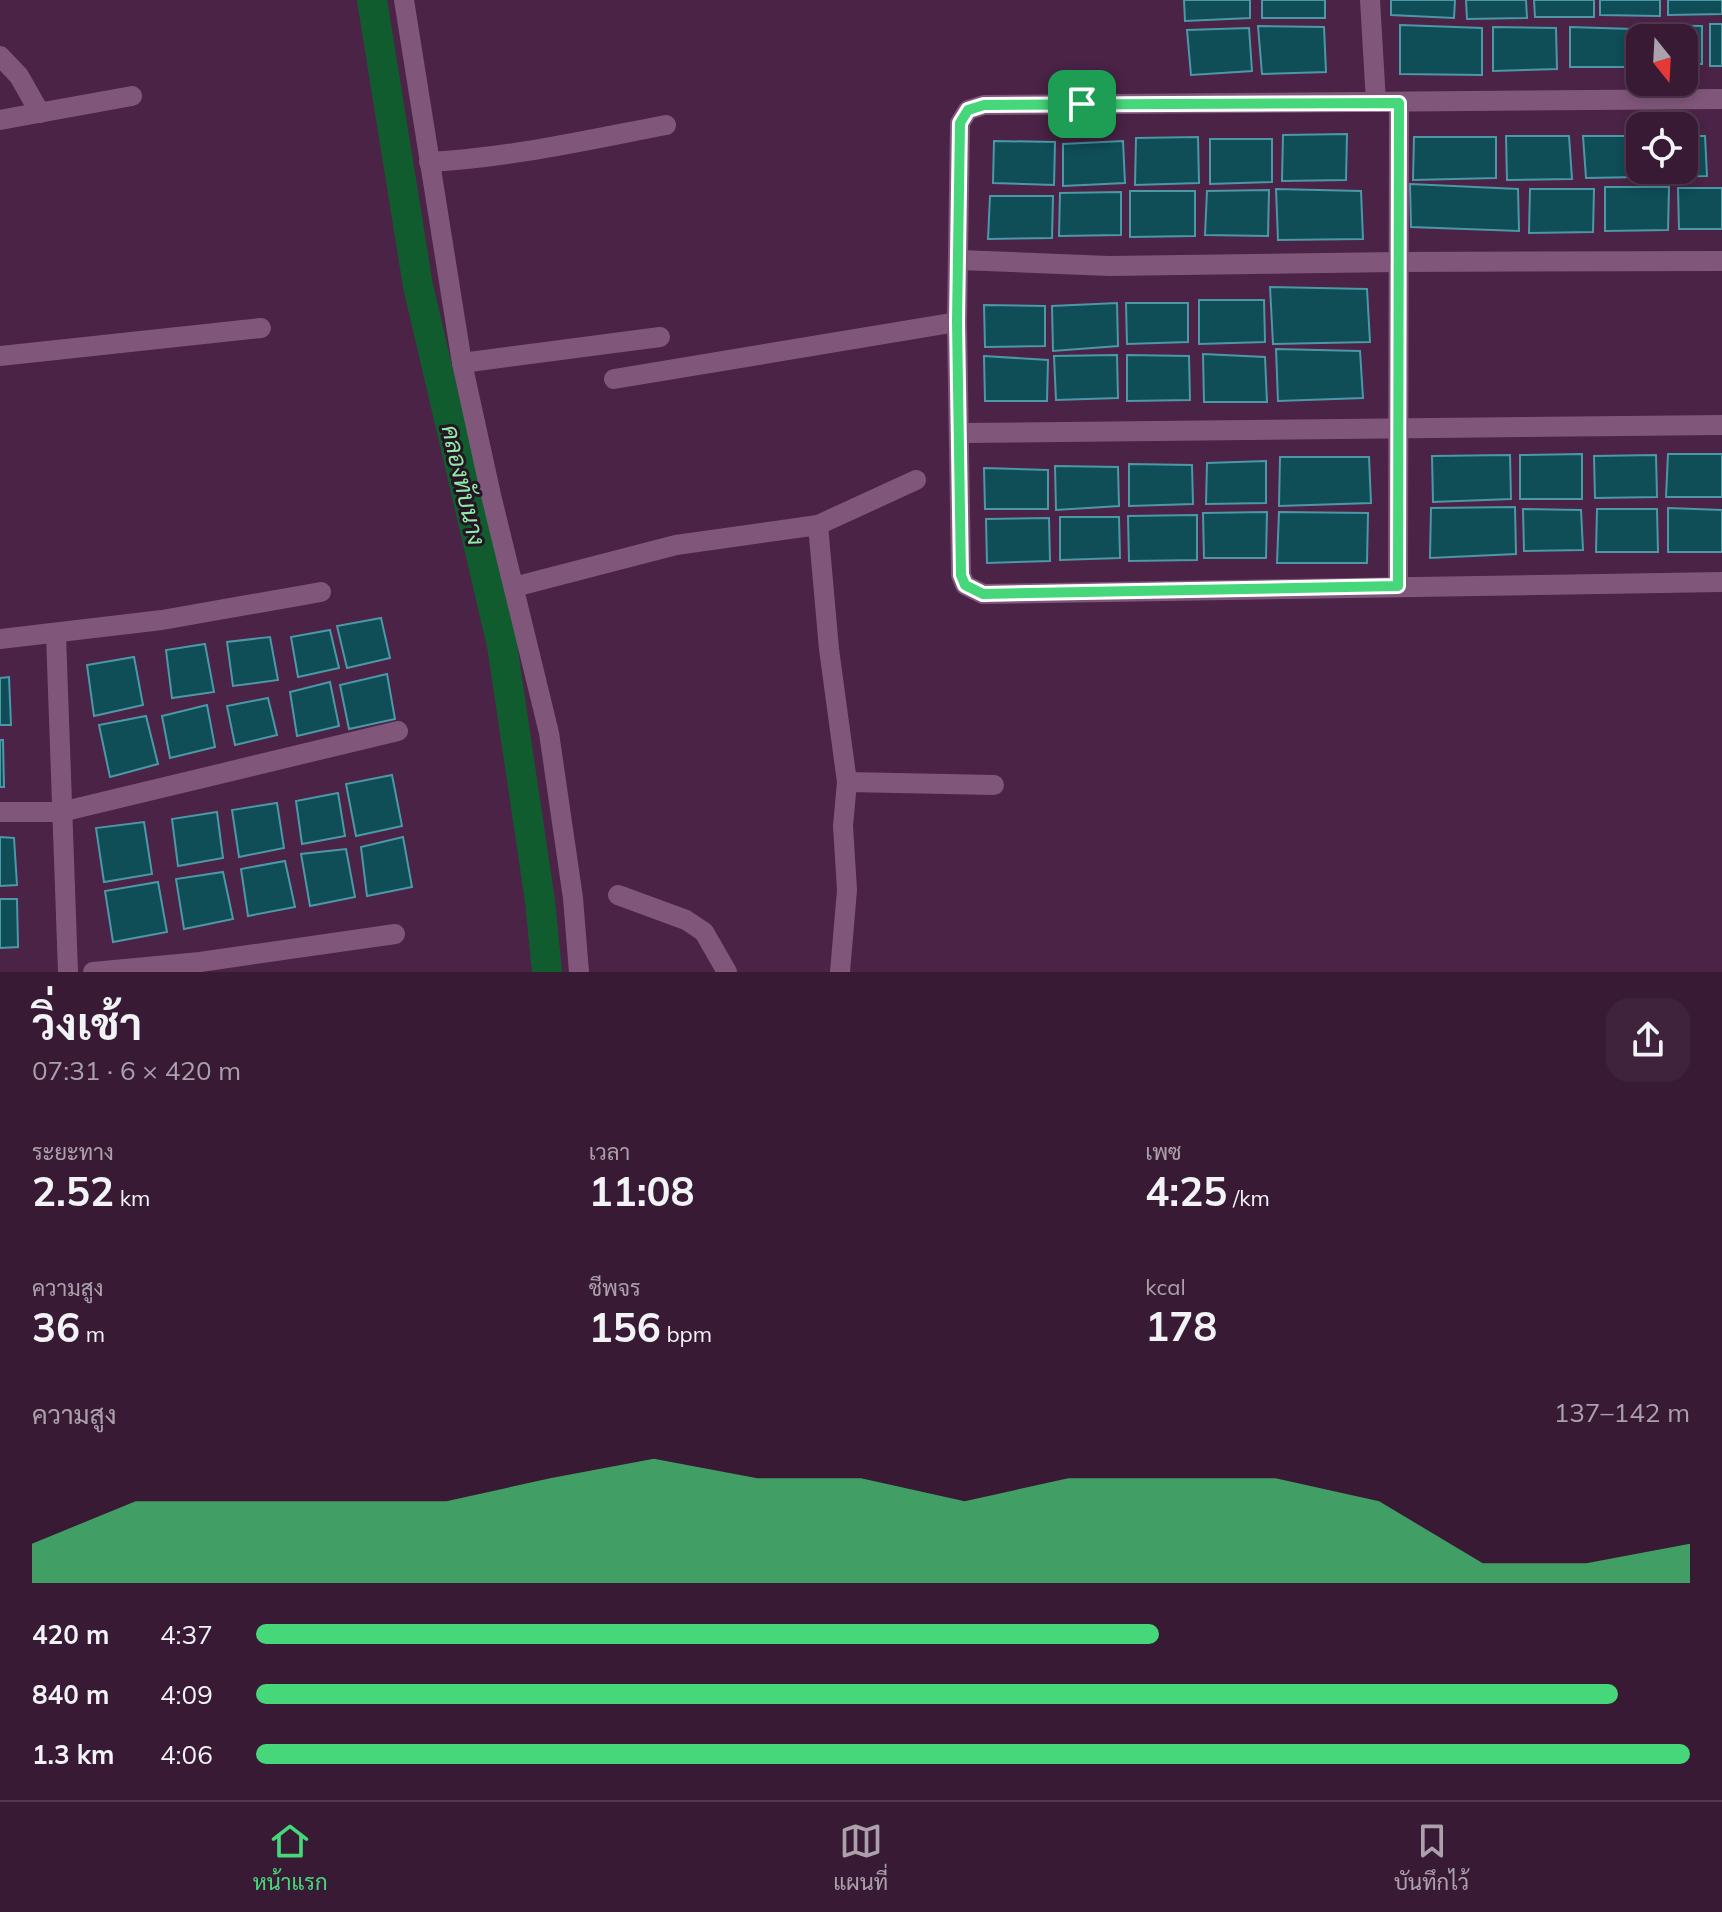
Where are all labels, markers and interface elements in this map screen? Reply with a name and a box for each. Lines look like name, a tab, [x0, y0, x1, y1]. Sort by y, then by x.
north arrow	[1626, 24, 1698, 96]
map controls	[1626, 24, 1698, 184]
pin	[1048, 70, 1116, 138]
icon: arrive	[1060, 82, 1104, 126]
button: locate	[1626, 112, 1698, 184]
water label: คลองทับนาง	[436, 422, 492, 548]
text: วิ่งเช้า	[32, 996, 142, 1051]
button: share	[1606, 998, 1690, 1082]
text: 07:31 · 6 × 420 m	[32, 1054, 241, 1087]
text: ระยะทาง	[32, 1138, 114, 1166]
text: เวลา	[589, 1138, 630, 1166]
text: เพซ	[1145, 1138, 1182, 1166]
text: 2.52	[32, 1166, 114, 1216]
text: 11:08	[589, 1166, 695, 1216]
text: 4:25	[1145, 1166, 1227, 1216]
text: km	[114, 1184, 150, 1212]
text: /km	[1227, 1184, 1270, 1212]
text: kcal	[1145, 1273, 1186, 1301]
text: ความสูง	[32, 1274, 103, 1302]
text: ชีพจร	[589, 1274, 641, 1302]
text: 178	[1145, 1301, 1217, 1351]
text: 36	[32, 1302, 80, 1352]
text: 156	[589, 1302, 661, 1352]
text: m	[80, 1320, 105, 1348]
text: bpm	[661, 1320, 712, 1348]
text: 137–142 m	[1554, 1396, 1690, 1429]
text: ความสูง	[32, 1398, 116, 1431]
text: 420 m	[32, 1618, 109, 1651]
text: 4:37	[160, 1618, 213, 1651]
text: 840 m	[32, 1678, 109, 1711]
text: 4:09	[160, 1678, 213, 1711]
text: 1.3 km	[32, 1738, 115, 1771]
text: 4:06	[160, 1738, 213, 1771]
tab: หน้าแรก	[253, 1819, 328, 1896]
tab: แผนที่	[833, 1819, 888, 1896]
tab: บันทึกไว้	[1394, 1819, 1469, 1896]

